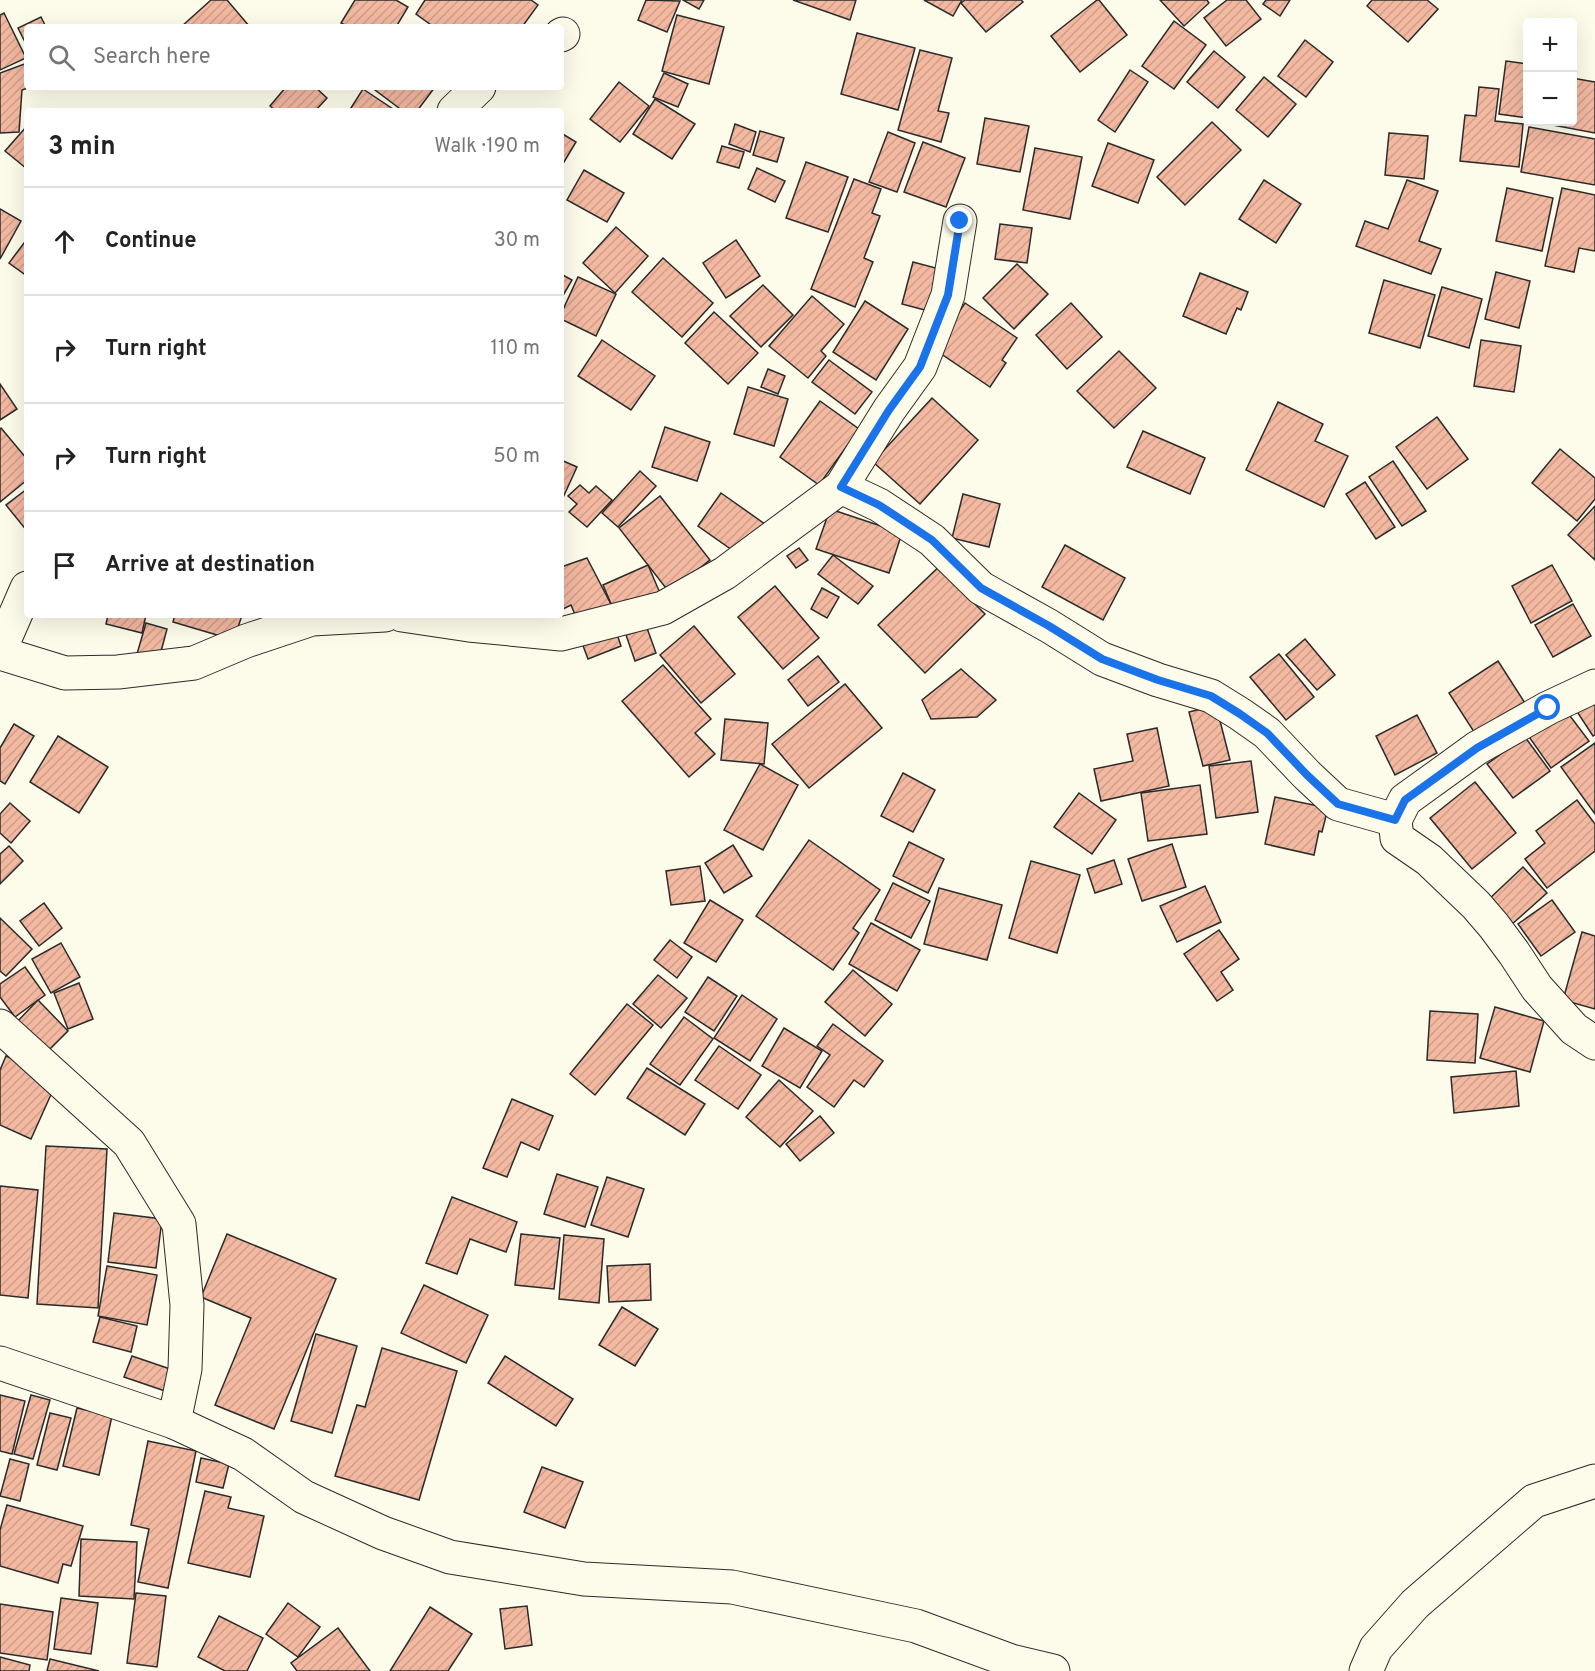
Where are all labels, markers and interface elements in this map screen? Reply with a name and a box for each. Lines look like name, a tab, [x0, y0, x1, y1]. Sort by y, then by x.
map controls	[1523, 18, 1577, 126]
button: +	[1523, 18, 1577, 72]
search box	[24, 24, 564, 90]
icon: search	[45, 41, 78, 74]
text: Search here	[93, 44, 211, 71]
button: −	[1523, 72, 1577, 126]
text: 3 min	[48, 131, 116, 164]
text: Walk · 190 m	[434, 134, 540, 160]
route end	[946, 207, 972, 233]
icon: ahead	[48, 225, 81, 258]
text: Continue	[105, 228, 196, 255]
text: 30 m	[494, 228, 540, 254]
icon: right	[48, 333, 81, 366]
text: Turn right	[105, 336, 207, 363]
text: 110 m	[491, 336, 540, 362]
icon: right	[48, 441, 81, 474]
text: Turn right	[105, 444, 207, 471]
text: 50 m	[493, 444, 540, 470]
icon: arrive	[48, 549, 81, 582]
text: Arrive at destination	[105, 552, 315, 579]
route start	[1534, 694, 1560, 720]

